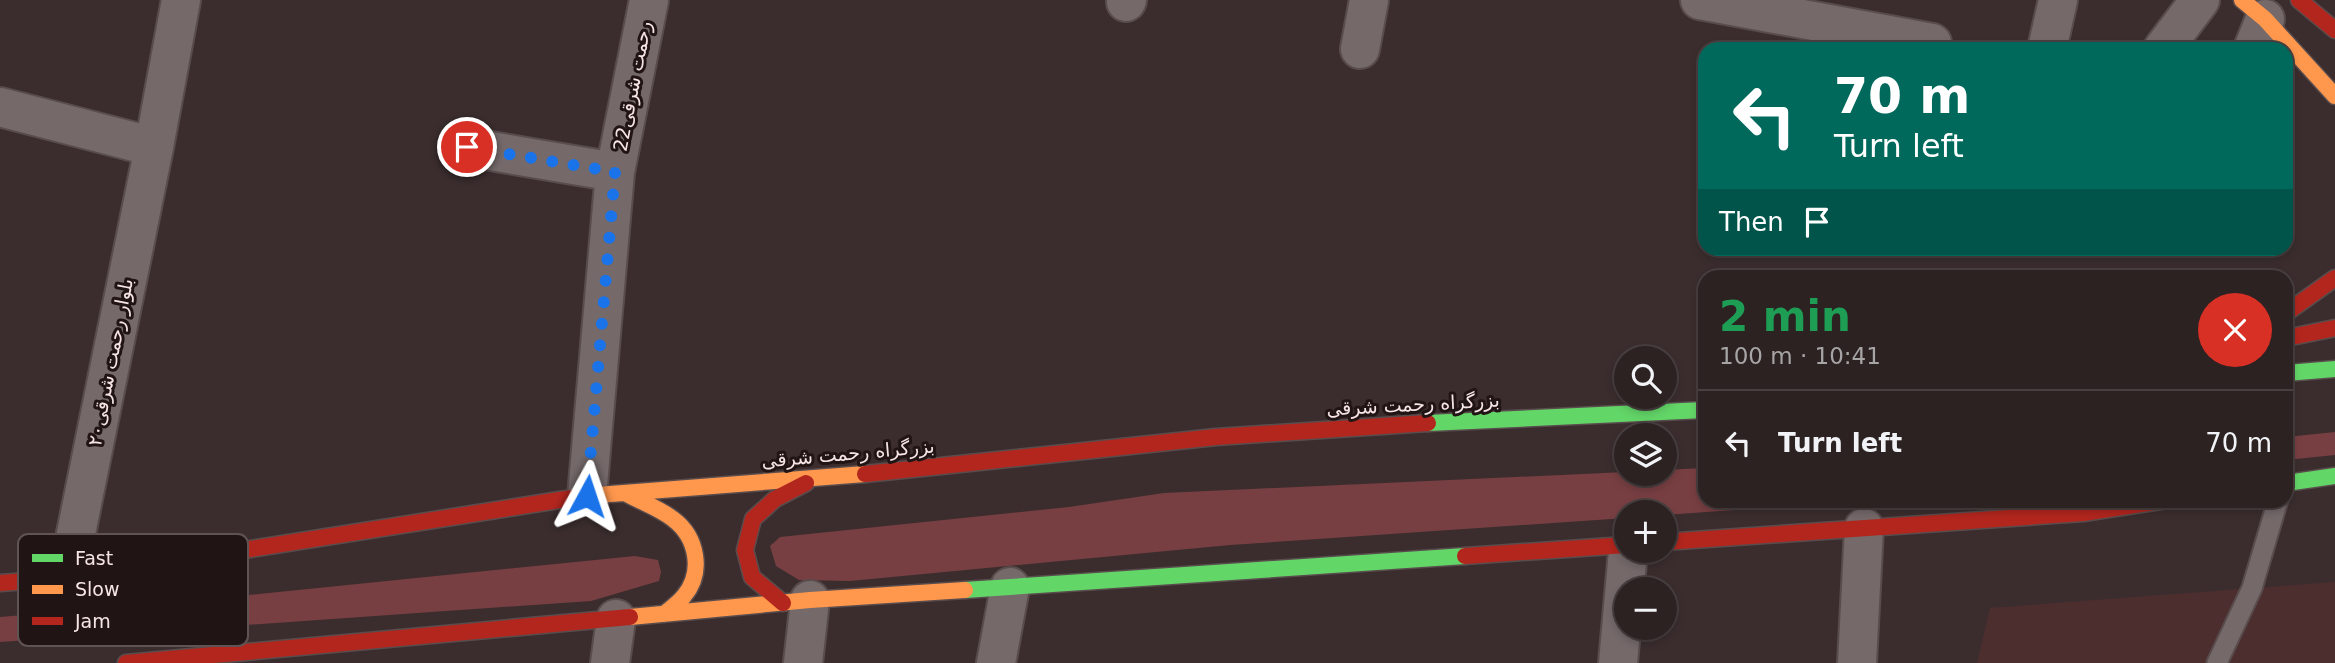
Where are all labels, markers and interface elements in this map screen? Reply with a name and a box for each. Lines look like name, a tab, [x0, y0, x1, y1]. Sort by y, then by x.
street label: 22رحمت شرقی	[609, 19, 656, 153]
text: 70 m	[1834, 68, 1970, 125]
icon: left	[1719, 70, 1810, 161]
pin	[437, 117, 497, 177]
text: Turn left	[1834, 127, 1964, 165]
icon: arrive	[448, 128, 486, 166]
icon: arrive	[1798, 203, 1836, 241]
text: Then	[1719, 207, 1784, 237]
street label: بلوار رحمت شرقی۲۰	[83, 276, 138, 448]
text: 2 min	[1719, 292, 1851, 341]
button: close	[2198, 293, 2272, 367]
text: 100 m · 10:41	[1719, 343, 1881, 369]
map controls	[1614, 346, 1677, 640]
button: search	[1614, 346, 1677, 409]
street label: بزرگراه رحمت شرقی	[1326, 388, 1500, 421]
button: layers	[1614, 423, 1677, 486]
icon: left	[1719, 424, 1757, 462]
text: Turn left	[1778, 428, 1902, 458]
text: 70 m	[2205, 428, 2272, 458]
street label: بزرگراه رحمت شرقی	[761, 434, 936, 473]
position arrow	[550, 459, 624, 533]
button: +	[1614, 500, 1677, 563]
legend	[18, 534, 248, 646]
text: Fast	[75, 547, 113, 569]
button: −	[1614, 577, 1677, 640]
text: Slow	[75, 578, 120, 600]
text: Jam	[74, 610, 111, 632]

